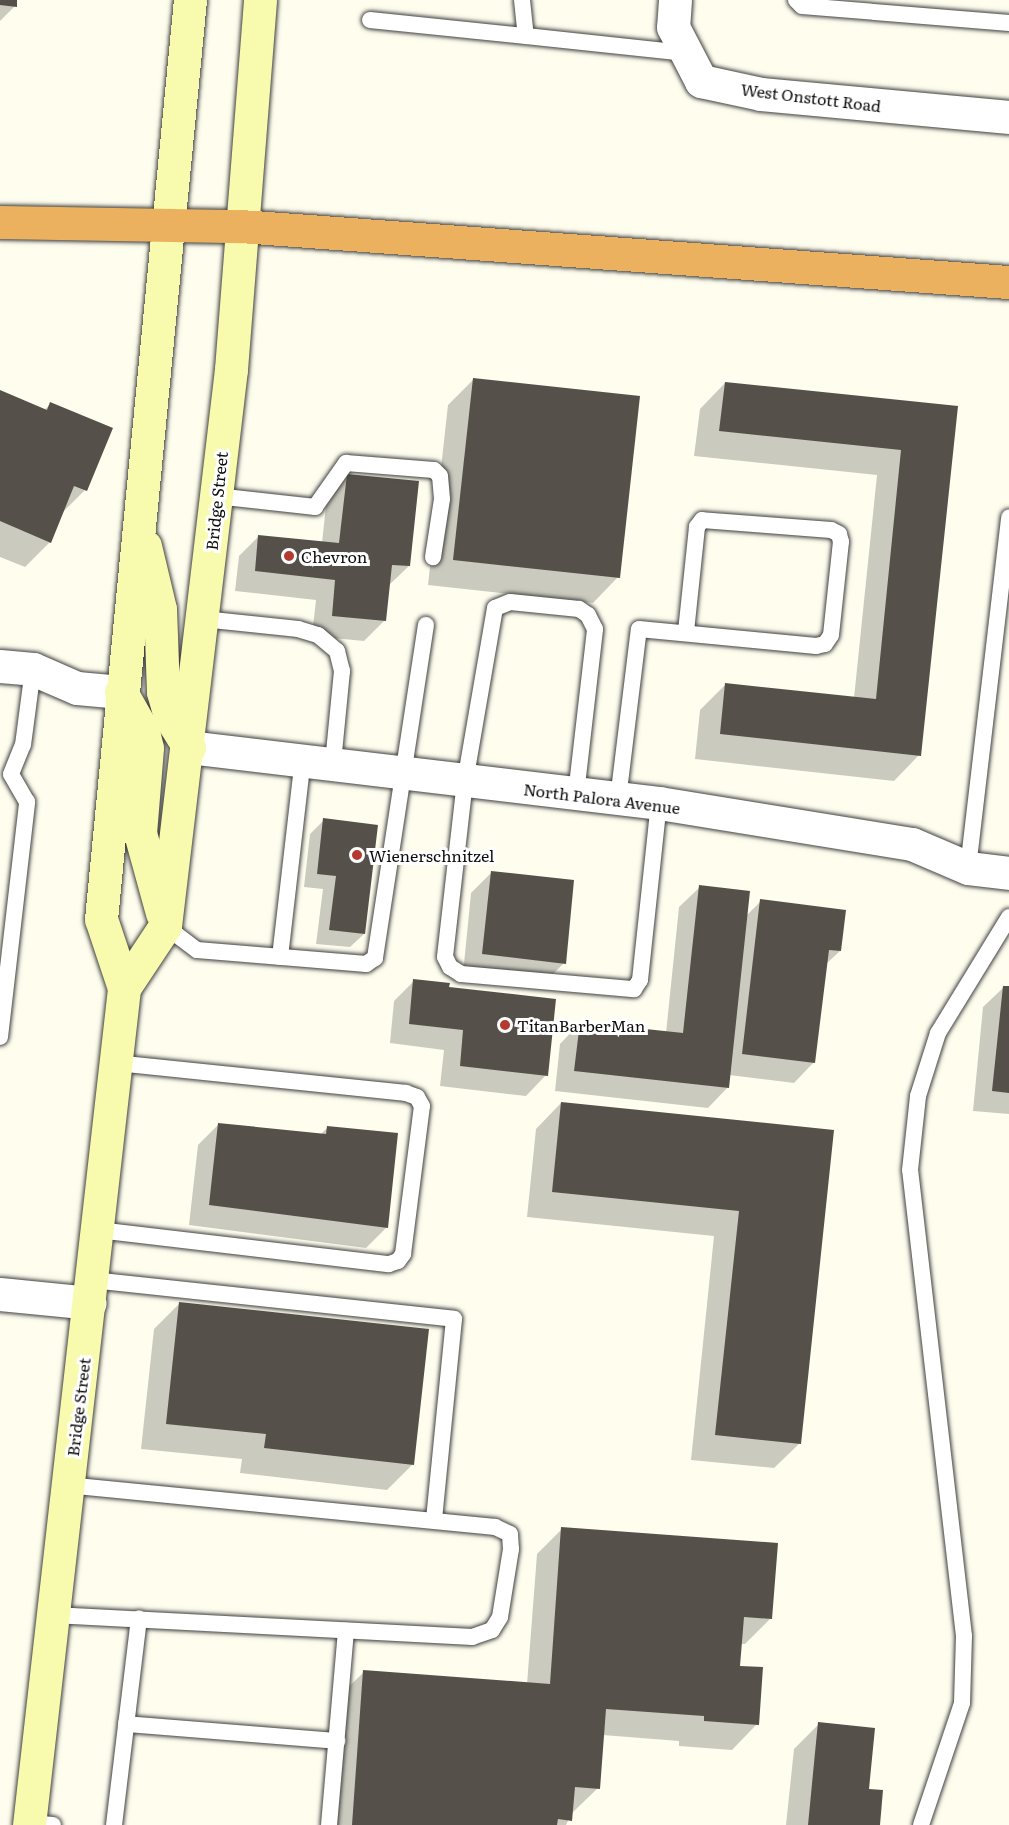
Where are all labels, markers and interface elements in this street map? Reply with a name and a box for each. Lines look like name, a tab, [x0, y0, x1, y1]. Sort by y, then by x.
street label: West Onstott Road	[740, 79, 882, 115]
street label: Bridge Street	[201, 451, 231, 551]
place label: Chevron	[301, 546, 367, 566]
marker: Chevron	[282, 549, 296, 563]
street label: North Palora Avenue	[522, 779, 682, 817]
place label: Wienerschnitzel	[369, 845, 494, 865]
marker: Wienerschnitzel	[350, 848, 364, 862]
place label: TitanBarberMan	[517, 1015, 645, 1035]
marker: TitanBarberMan	[498, 1018, 512, 1032]
street label: Bridge Street	[62, 1357, 94, 1457]

